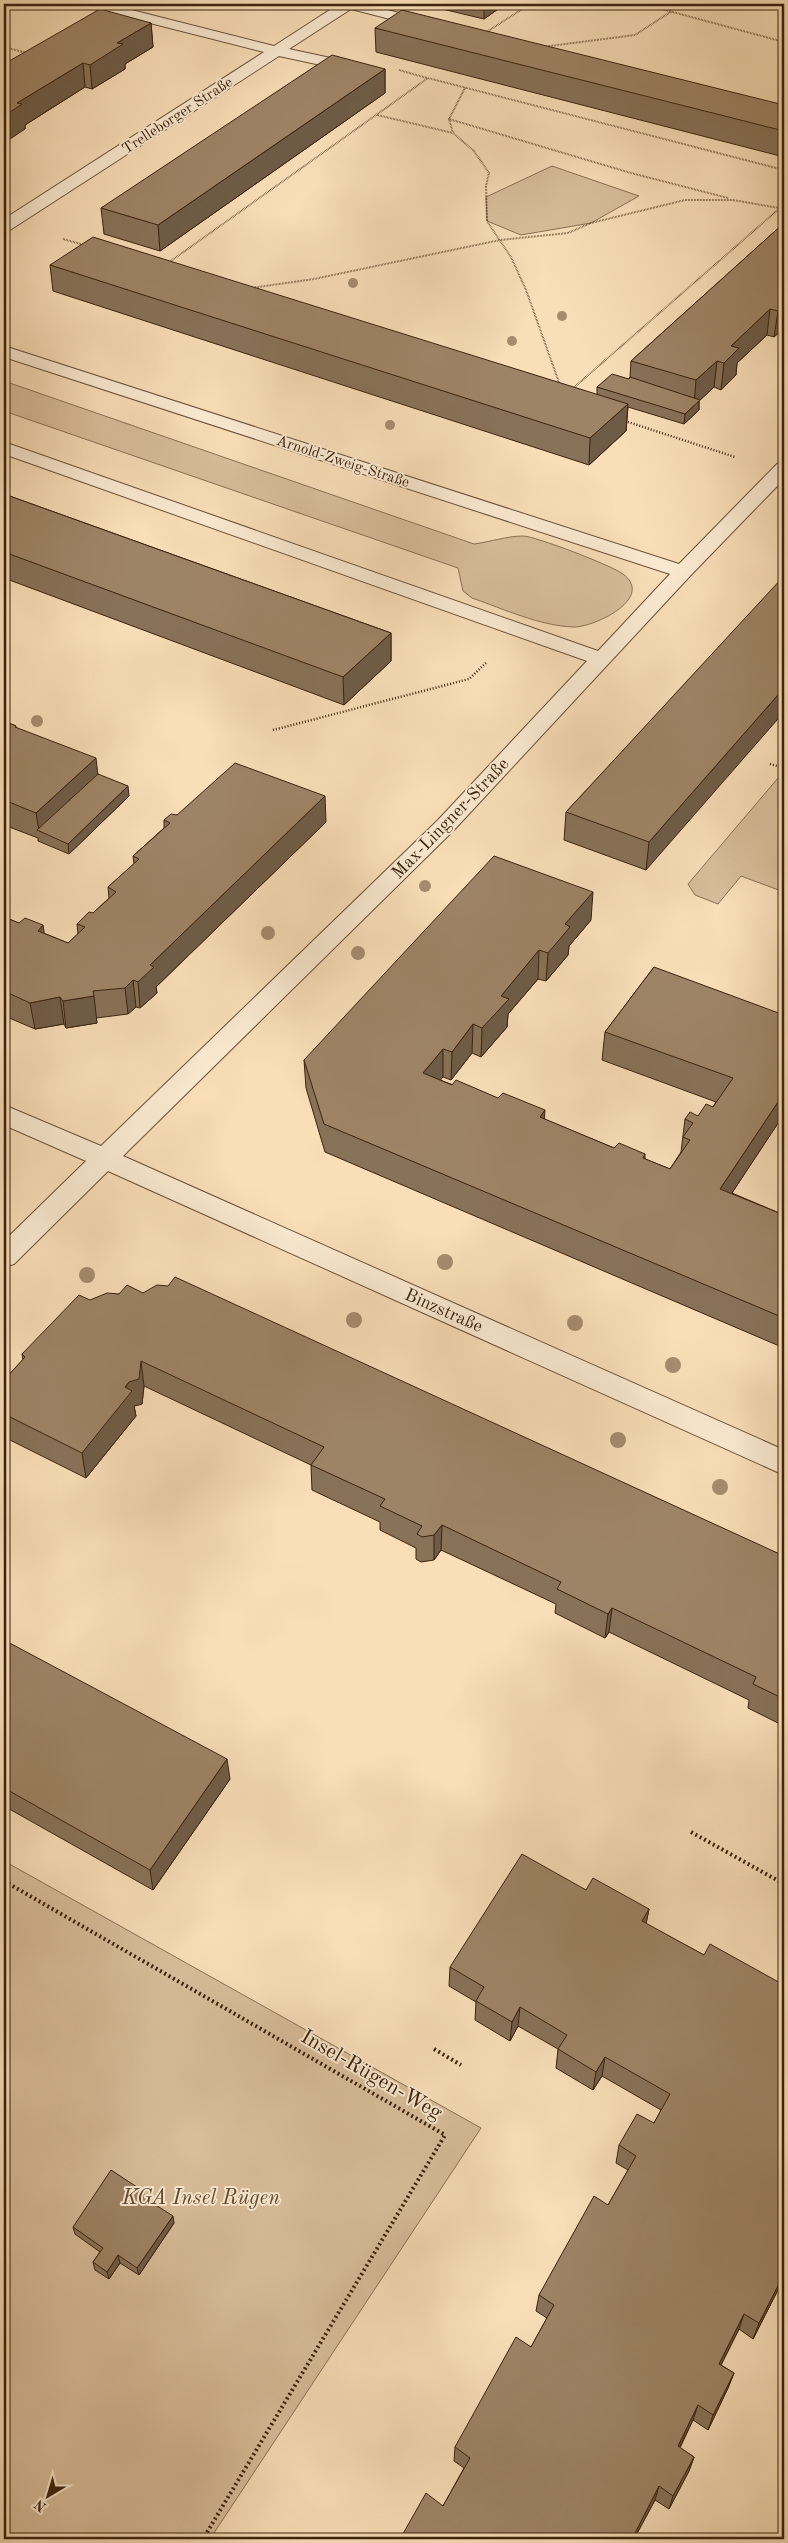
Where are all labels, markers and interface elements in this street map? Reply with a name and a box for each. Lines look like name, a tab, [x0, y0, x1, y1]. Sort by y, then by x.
street label: Trelleborger Straße	[120, 75, 236, 157]
street label: Arnold-Zweig-Straße	[274, 434, 411, 491]
street label: Max-Lingner-Straße	[389, 755, 513, 882]
street label: Binzstraße	[402, 1286, 485, 1336]
street label: Insel-Rügen-Weg	[297, 2026, 446, 2125]
park label: KGA Insel Rügen	[121, 2188, 280, 2209]
north arrow	[22, 2470, 72, 2520]
text: N	[32, 2496, 49, 2514]

